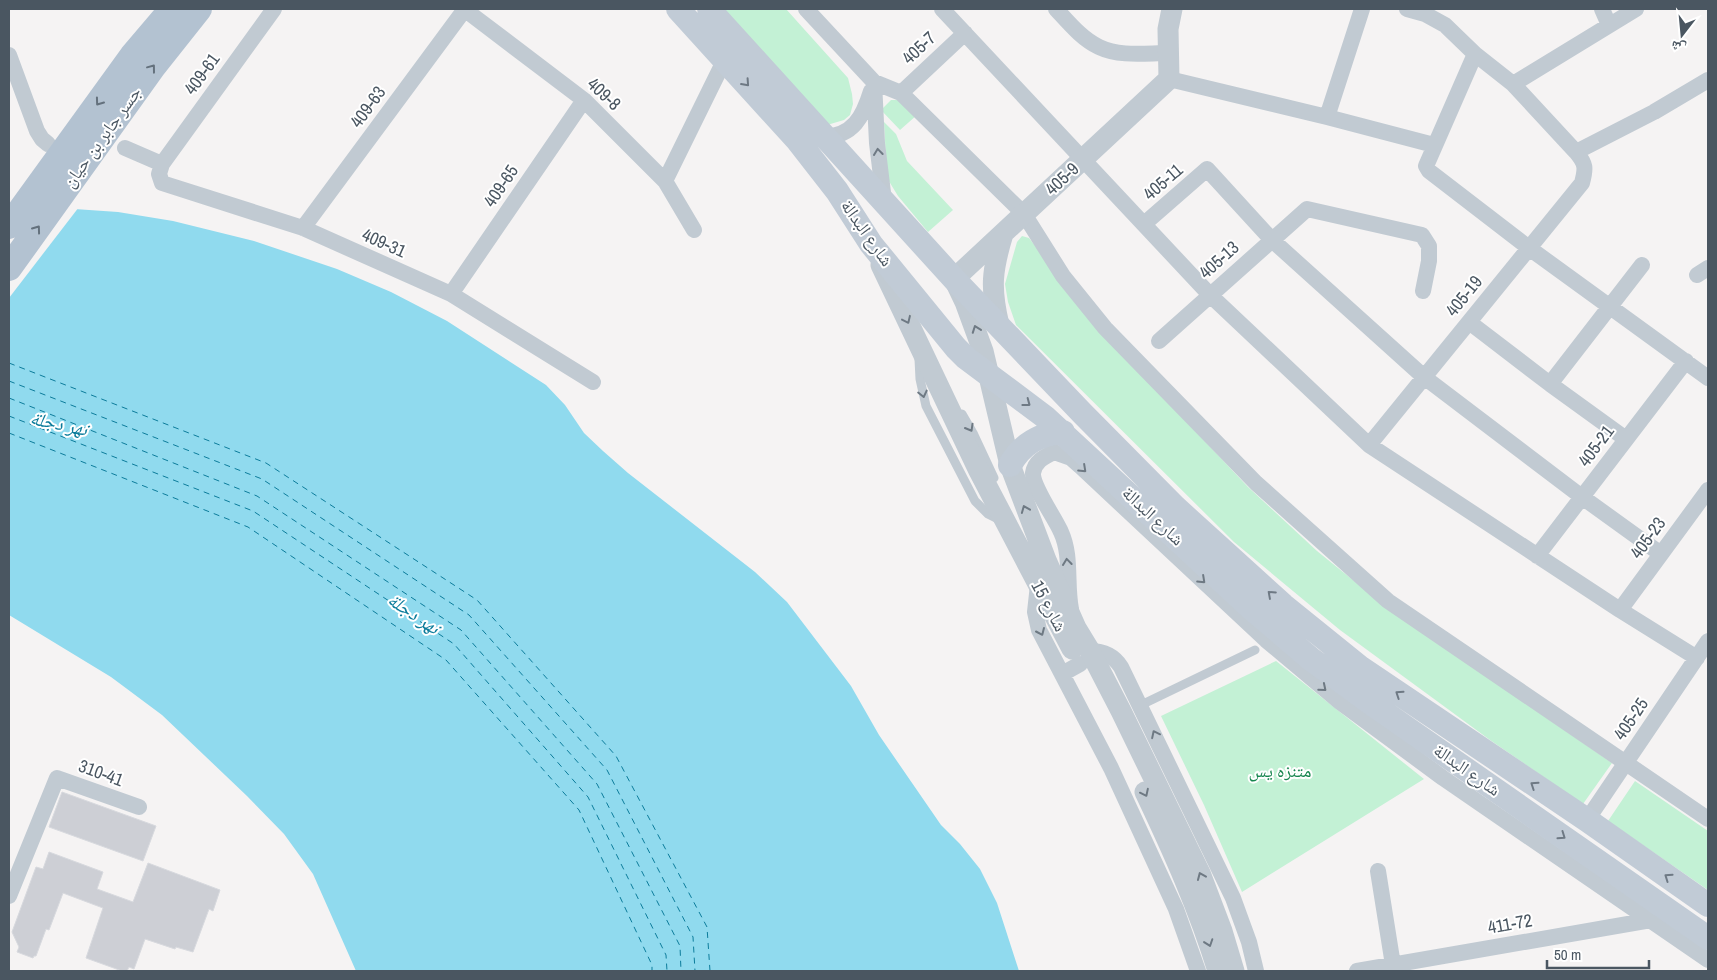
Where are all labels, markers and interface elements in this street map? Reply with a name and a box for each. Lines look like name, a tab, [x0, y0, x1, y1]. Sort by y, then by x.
north arrow	[1657, 10, 1707, 60]
street label: 405-7	[896, 26, 941, 70]
text: ش	[1669, 37, 1688, 58]
street label: 409-61	[178, 47, 226, 100]
one-way arrow	[147, 65, 155, 74]
street label: 409-8	[582, 72, 627, 116]
one-way arrow	[740, 78, 749, 87]
street label: جسر جابر بن حيان	[56, 81, 147, 192]
street label: 409-63	[344, 81, 391, 133]
one-way arrow	[96, 96, 105, 106]
one-way arrow	[873, 148, 884, 156]
street label: 405-9	[1039, 157, 1084, 201]
street label: 405-11	[1138, 157, 1188, 206]
street label: 409-65	[477, 160, 524, 212]
street label: شارع البدالة	[835, 194, 900, 271]
street label: 409-31	[358, 222, 411, 264]
one-way arrow	[31, 225, 40, 234]
street label: 405-13	[1193, 235, 1244, 284]
street label: 405-19	[1439, 270, 1488, 321]
one-way arrow	[901, 315, 912, 324]
one-way arrow	[972, 326, 982, 334]
one-way arrow	[917, 390, 928, 399]
one-way arrow	[1021, 397, 1030, 405]
water label: نهر دجلة	[28, 404, 93, 442]
street label: 405-21	[1572, 419, 1620, 472]
one-way arrow	[964, 422, 974, 431]
one-way arrow	[1078, 463, 1087, 472]
street label: شارع البدالة	[1117, 480, 1190, 551]
one-way arrow	[1021, 505, 1031, 513]
street label: 405-23	[1624, 512, 1671, 564]
one-way arrow	[1062, 558, 1073, 566]
one-way arrow	[1196, 574, 1205, 583]
street label: شارع 15	[1026, 576, 1073, 636]
water label: نهر دجلة	[383, 586, 448, 642]
one-way arrow	[1268, 591, 1277, 600]
one-way arrow	[1035, 627, 1046, 636]
one-way arrow	[1318, 682, 1327, 691]
one-way arrow	[1396, 691, 1405, 700]
street label: 405-25	[1607, 693, 1654, 745]
one-way arrow	[1150, 730, 1161, 739]
street label: شارع البدالة	[1429, 737, 1506, 802]
street label: 310-41	[75, 753, 128, 792]
park label: متنزه يس	[1248, 758, 1312, 783]
one-way arrow	[1531, 782, 1540, 791]
one-way arrow	[1139, 788, 1149, 797]
one-way arrow	[1556, 830, 1566, 839]
one-way arrow	[1197, 872, 1207, 881]
one-way arrow	[1664, 874, 1674, 883]
street label: 411-72	[1486, 907, 1534, 940]
one-way arrow	[1203, 938, 1213, 946]
scale bar	[1547, 938, 1650, 970]
text: 50 m	[1554, 944, 1581, 965]

